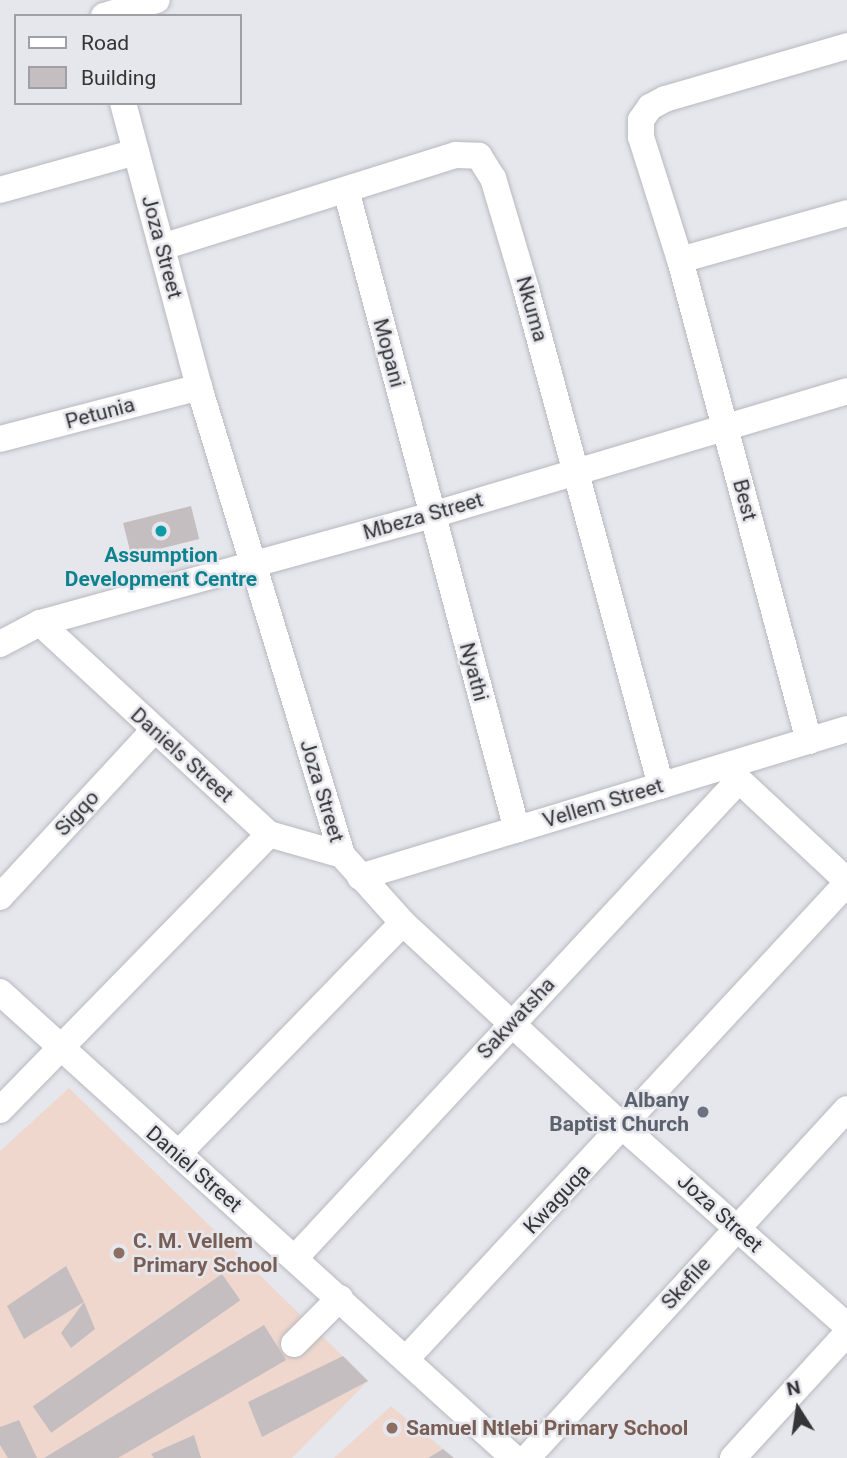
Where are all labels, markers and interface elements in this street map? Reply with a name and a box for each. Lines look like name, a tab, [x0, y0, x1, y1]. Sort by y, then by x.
legend	[14, 14, 242, 105]
text: Road	[81, 31, 129, 55]
text: Building	[81, 66, 156, 90]
street label: Joza Street	[136, 193, 188, 301]
street label: Nkuma	[511, 273, 553, 345]
street label: Mopani	[368, 316, 410, 390]
street label: Petunia	[63, 392, 137, 434]
street label: Best	[727, 476, 763, 524]
street label: Mbeza Street	[360, 487, 486, 545]
marker: Assumption Development Centre	[153, 523, 169, 539]
place label: Assumption Development Centre	[65, 542, 257, 592]
street label: Nyathi	[454, 640, 494, 704]
street label: Daniels Street	[125, 702, 239, 808]
street label: Joza Street	[294, 737, 350, 845]
street label: Vellem Street	[540, 773, 666, 833]
street label: Sigqo	[50, 785, 104, 841]
street label: Sakwatsha	[472, 972, 560, 1064]
place label: Albany Baptist Church	[549, 1087, 689, 1137]
marker: Albany Baptist Church	[695, 1104, 711, 1120]
street label: Daniel Street	[141, 1121, 247, 1217]
street label: Kwaguqa	[518, 1159, 596, 1239]
street label: Joza Street	[672, 1168, 768, 1258]
place label: C. M. Vellem Primary School	[133, 1228, 278, 1278]
marker: C. M. Vellem Primary School	[111, 1245, 127, 1261]
street label: Skefile	[656, 1252, 716, 1314]
north arrow	[763, 1374, 833, 1444]
text: N	[785, 1375, 802, 1401]
place label: Samuel Ntlebi Primary School	[406, 1415, 688, 1441]
marker: Samuel Ntlebi Primary School	[384, 1420, 400, 1436]

